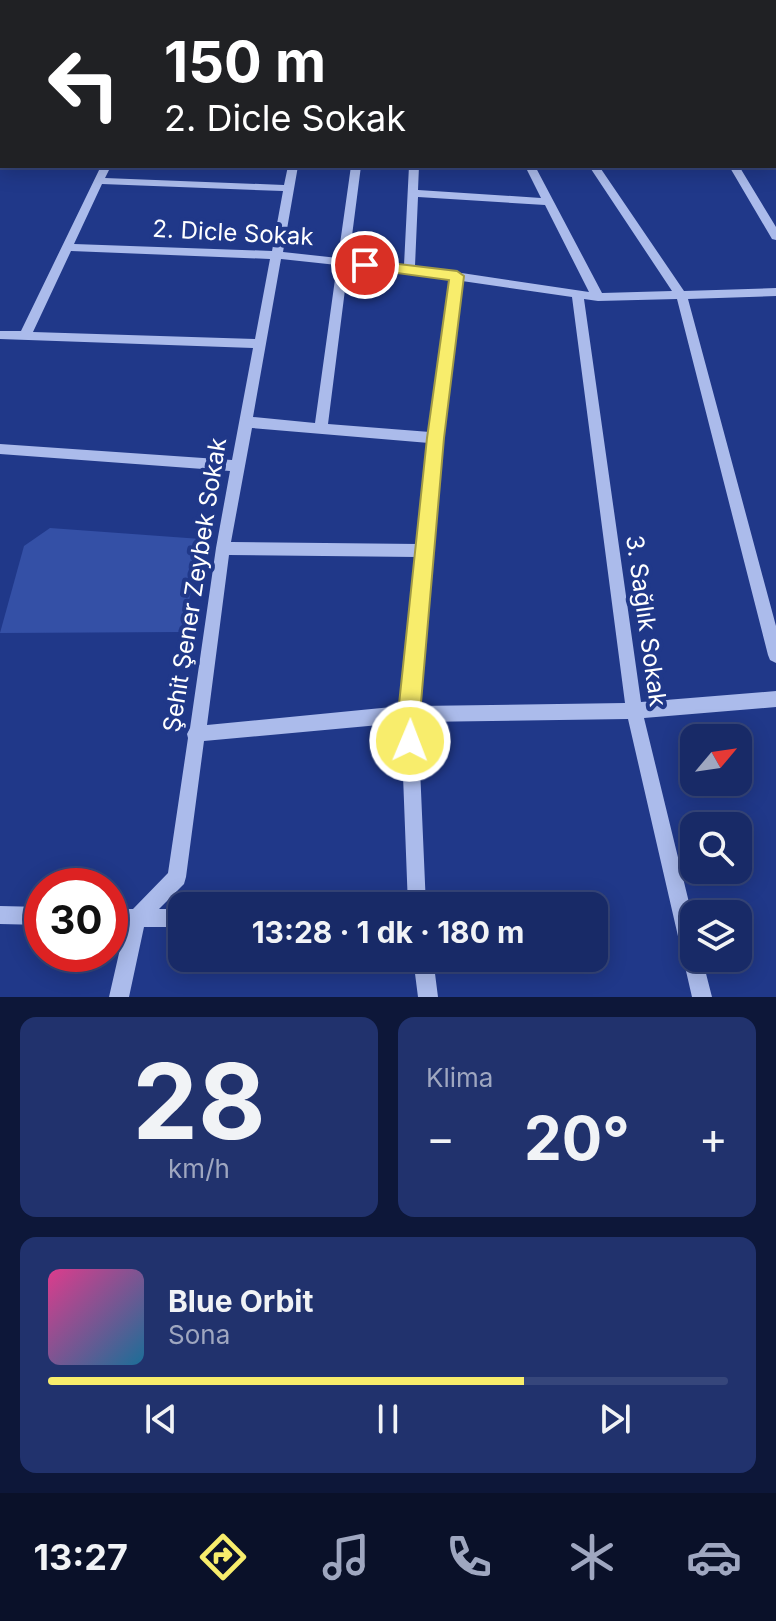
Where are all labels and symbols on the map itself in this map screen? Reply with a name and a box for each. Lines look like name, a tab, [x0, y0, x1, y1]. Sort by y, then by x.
street label: 2. Dicle Sokak	[152, 214, 314, 251]
pin	[331, 231, 399, 299]
street label: Şehit Şener Zeybek Sokak	[157, 436, 232, 734]
street label: 3. Sağlık Sokak	[620, 533, 673, 708]
position arrow	[368, 699, 452, 783]
north arrow	[680, 724, 752, 796]
speed limit sign: 30	[24, 868, 128, 972]

